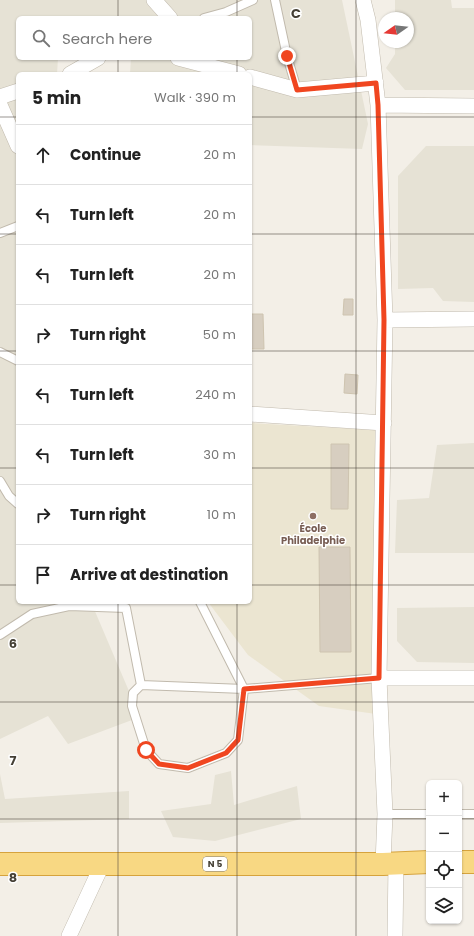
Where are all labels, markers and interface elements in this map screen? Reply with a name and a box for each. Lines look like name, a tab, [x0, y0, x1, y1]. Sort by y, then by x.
text: C	[291, 4, 301, 23]
north arrow	[378, 12, 414, 48]
search box	[16, 16, 252, 60]
icon: search	[30, 27, 52, 49]
text: Search here	[62, 28, 152, 49]
route end	[278, 47, 296, 65]
text: 5 min	[32, 86, 81, 110]
text: Walk · 390 m	[154, 88, 236, 107]
icon: ahead	[32, 144, 54, 166]
text: Continue	[70, 144, 141, 165]
text: 20 m	[203, 145, 236, 164]
icon: left	[32, 204, 54, 226]
text: Turn left	[70, 204, 134, 225]
text: 20 m	[203, 205, 236, 224]
icon: left	[32, 264, 54, 286]
text: Turn left	[70, 264, 134, 285]
text: 20 m	[203, 265, 236, 284]
icon: right	[32, 324, 54, 346]
text: Turn right	[70, 324, 146, 345]
text: 50 m	[203, 325, 236, 344]
icon: left	[32, 384, 54, 406]
text: Turn left	[70, 384, 134, 405]
text: 240 m	[195, 385, 236, 404]
icon: left	[32, 444, 54, 466]
text: Turn left	[70, 444, 134, 465]
text: 30 m	[203, 445, 236, 464]
icon: right	[32, 504, 54, 526]
text: Turn right	[70, 504, 146, 525]
text: 10 m	[207, 505, 236, 524]
marker: École Philadelphie	[308, 511, 318, 521]
place label: École Philadelphie	[281, 521, 345, 548]
icon: arrive	[32, 564, 54, 586]
text: Arrive at destination	[70, 564, 228, 585]
text: 6	[9, 634, 17, 653]
route start	[137, 741, 155, 759]
text: 7	[10, 751, 17, 770]
map controls	[426, 780, 462, 924]
button: +	[426, 780, 462, 816]
button: −	[426, 816, 462, 852]
button: locate	[426, 852, 462, 888]
road number: N 5	[203, 857, 227, 871]
text: 8	[9, 868, 17, 887]
button: layers	[426, 888, 462, 924]

